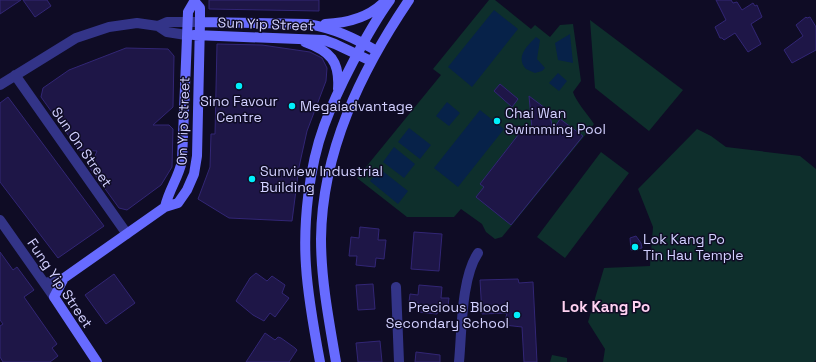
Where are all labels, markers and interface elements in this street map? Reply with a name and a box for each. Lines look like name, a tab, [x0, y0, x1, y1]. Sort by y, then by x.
street label: Sun Yip Street	[217, 13, 315, 35]
street label: On Yip Street	[172, 76, 194, 166]
marker: Sino Favour Centre	[234, 81, 244, 91]
place label: Sino Favour Centre	[200, 92, 278, 126]
place label: Megaiadvantage	[300, 97, 413, 115]
marker: Megaiadvantage	[287, 101, 297, 111]
street label: Sun On Street	[48, 103, 116, 191]
place label: Chai Wan Swimming Pool	[505, 104, 606, 138]
marker: Chai Wan Swimming Pool	[492, 116, 502, 126]
place label: Sunview Industrial Building	[260, 162, 383, 196]
marker: Sunview Industrial Building	[247, 174, 257, 184]
place label: Lok Kang Po Tin Hau Temple	[643, 230, 743, 264]
street label: Fung Yip Street	[23, 235, 97, 331]
marker: Lok Kang Po Tin Hau Temple	[630, 242, 640, 252]
district label: Lok Kang Po	[562, 297, 650, 316]
place label: Precious Blood Secondary School	[386, 298, 509, 332]
marker: Precious Blood Secondary School	[512, 310, 522, 320]

